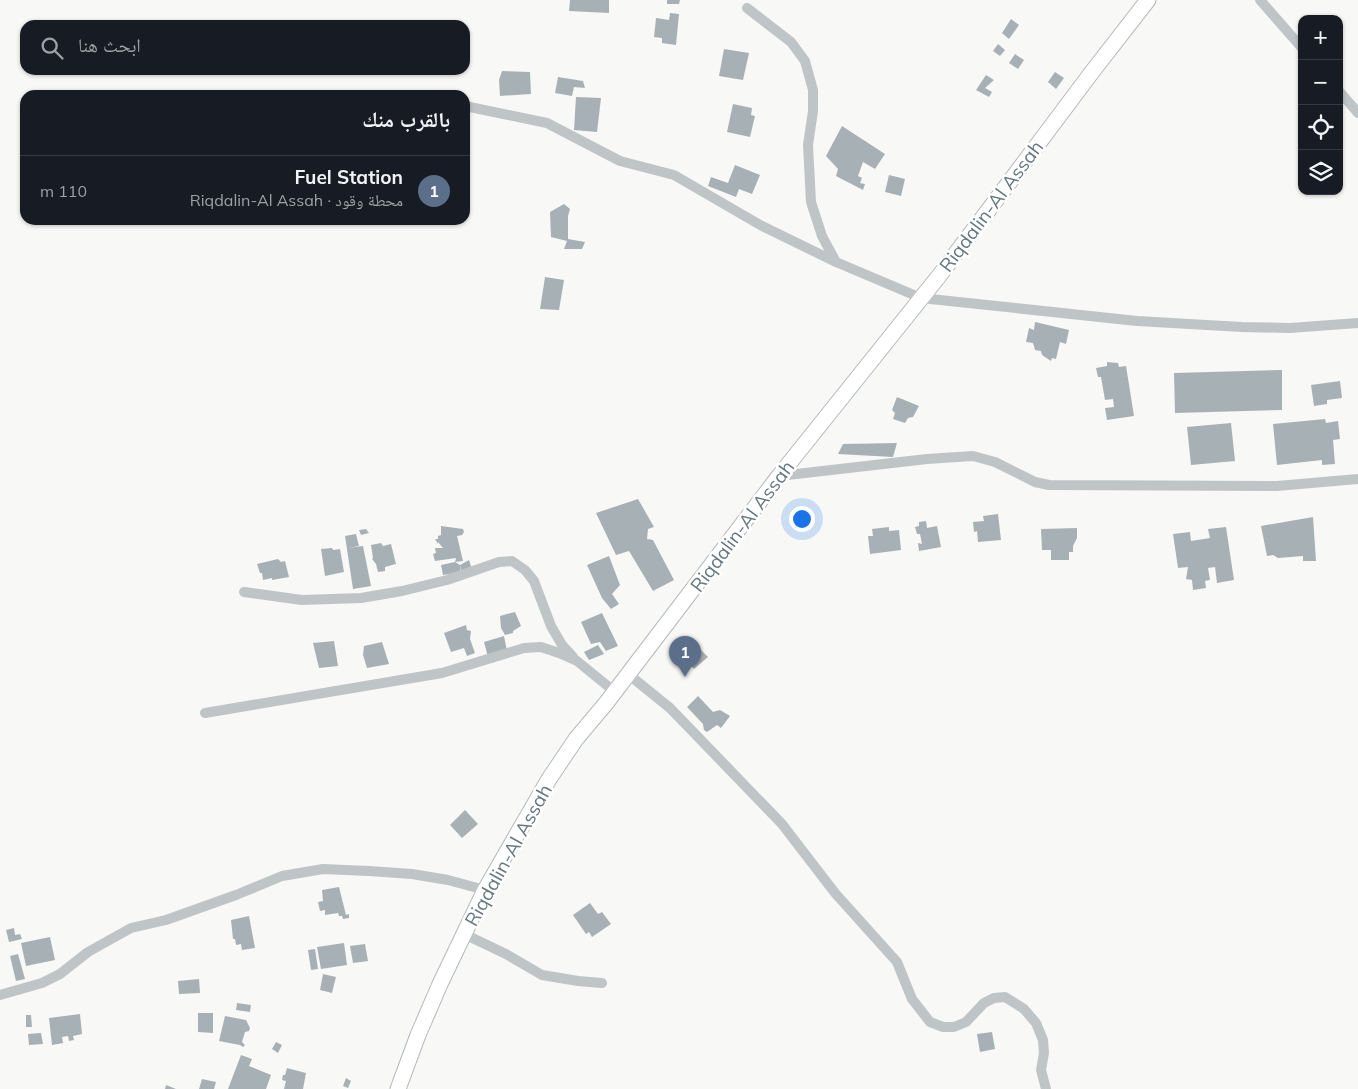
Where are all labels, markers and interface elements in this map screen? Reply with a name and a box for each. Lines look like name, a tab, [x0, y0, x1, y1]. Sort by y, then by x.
map controls	[1298, 15, 1343, 195]
button: +	[1298, 15, 1343, 60]
search box	[20, 20, 470, 75]
text: ابحث هنا	[78, 33, 141, 57]
icon: search	[38, 34, 66, 62]
button: −	[1298, 60, 1343, 105]
button: locate	[1298, 105, 1343, 150]
text: بالقرب منك	[362, 106, 450, 132]
street label: Riqdalin-Al Assah	[934, 135, 1048, 277]
button: layers	[1298, 150, 1343, 195]
text: Fuel Station	[294, 165, 403, 189]
text: 110 m	[40, 181, 87, 201]
text: 1	[429, 181, 439, 201]
text: محطة وقود · Riqdalin-Al Assah	[190, 190, 403, 210]
street label: Riqdalin-Al Assah	[685, 455, 799, 597]
your location	[789, 506, 815, 532]
pin: 1	[669, 636, 701, 677]
street label: Riqdalin-Al Assah	[459, 780, 557, 930]

